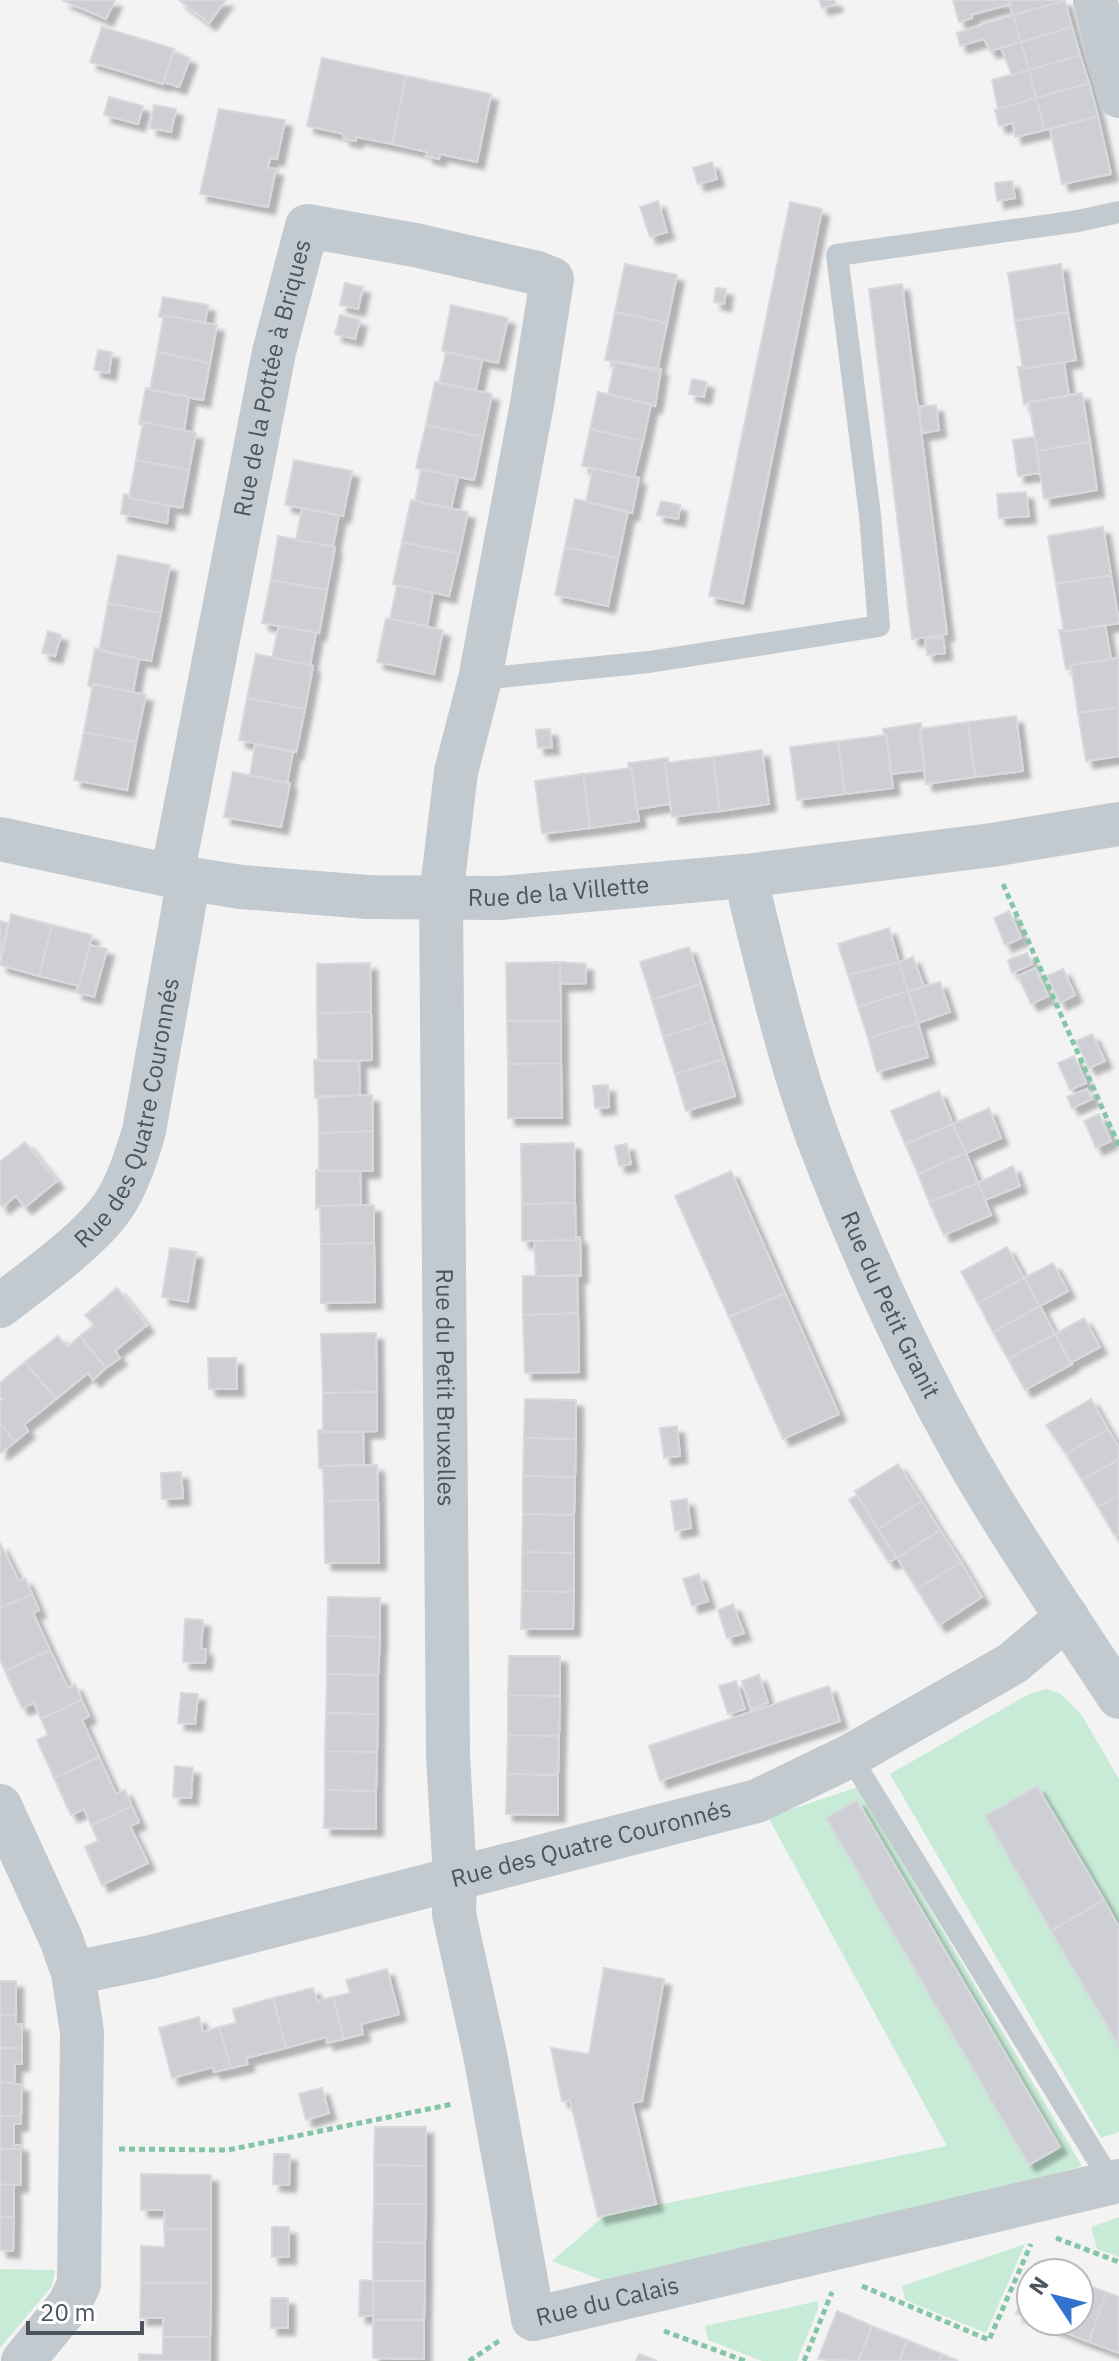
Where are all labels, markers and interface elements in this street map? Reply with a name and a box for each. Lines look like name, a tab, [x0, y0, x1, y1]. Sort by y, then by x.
street label: Rue de la Pottée à Briques	[225, 236, 318, 519]
street label: Rue de la Villette	[468, 868, 651, 913]
street label: Rue des Quatre Couronnés	[67, 975, 186, 1255]
street label: Rue du Petit Granit	[834, 1206, 948, 1404]
street label: Rue du Petit Bruxelles	[429, 1268, 463, 1507]
street label: Rue des Quatre Couronnés	[447, 1791, 734, 1894]
north arrow	[1015, 2257, 1095, 2337]
street label: Rue du Calais	[533, 2268, 682, 2333]
text: N	[1022, 2270, 1055, 2300]
scale bar	[28, 2285, 142, 2335]
text: 20 m	[40, 2296, 95, 2328]

